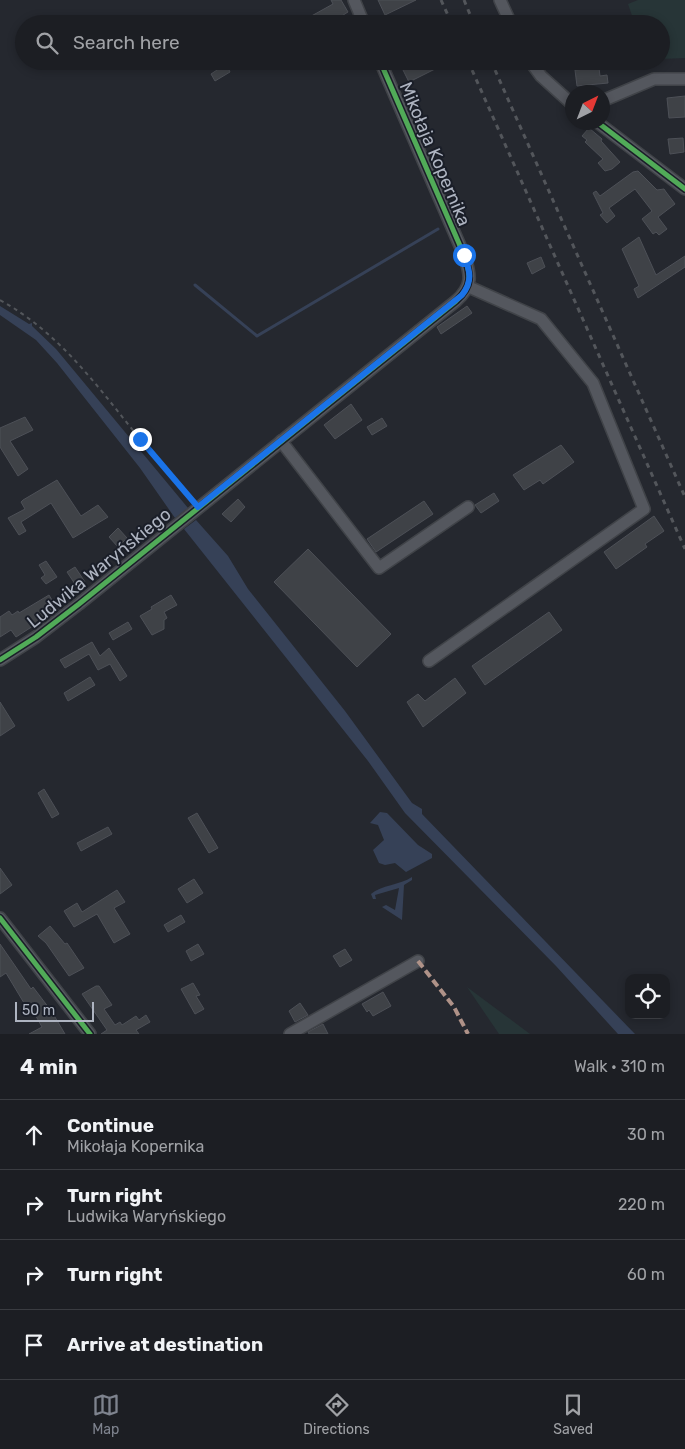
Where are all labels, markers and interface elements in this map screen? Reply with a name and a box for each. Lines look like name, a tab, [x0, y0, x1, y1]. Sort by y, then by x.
search box	[15, 15, 670, 70]
icon: search	[33, 29, 61, 57]
text: Search here	[73, 31, 180, 54]
street label: Mikołaja Kopernika	[395, 79, 475, 229]
north arrow	[565, 85, 610, 130]
route start	[453, 244, 476, 267]
route end	[129, 428, 152, 451]
street label: Ludwika Waryńskiego	[23, 503, 175, 633]
map controls	[625, 974, 670, 1019]
button: locate	[625, 974, 670, 1019]
scale bar	[15, 999, 94, 1022]
text: 50 m	[22, 1002, 55, 1019]
text: 4 min	[20, 1054, 78, 1079]
text: Walk · 310 m	[574, 1057, 665, 1076]
text: Continue	[67, 1114, 154, 1137]
icon: ahead	[20, 1121, 48, 1149]
text: 30 m	[627, 1125, 665, 1144]
text: Mikołaja Kopernika	[67, 1137, 204, 1156]
text: Turn right	[67, 1184, 162, 1207]
icon: right	[20, 1191, 48, 1219]
text: 220 m	[618, 1195, 665, 1214]
text: Ludwika Waryńskiego	[67, 1207, 226, 1226]
icon: right	[20, 1261, 48, 1289]
text: Turn right	[67, 1263, 162, 1286]
text: 60 m	[627, 1265, 665, 1284]
icon: arrive	[20, 1331, 48, 1359]
text: Arrive at destination	[67, 1333, 263, 1356]
tab: Map	[92, 1391, 120, 1438]
tab: Directions	[303, 1391, 370, 1438]
tab: Saved	[553, 1391, 593, 1438]

